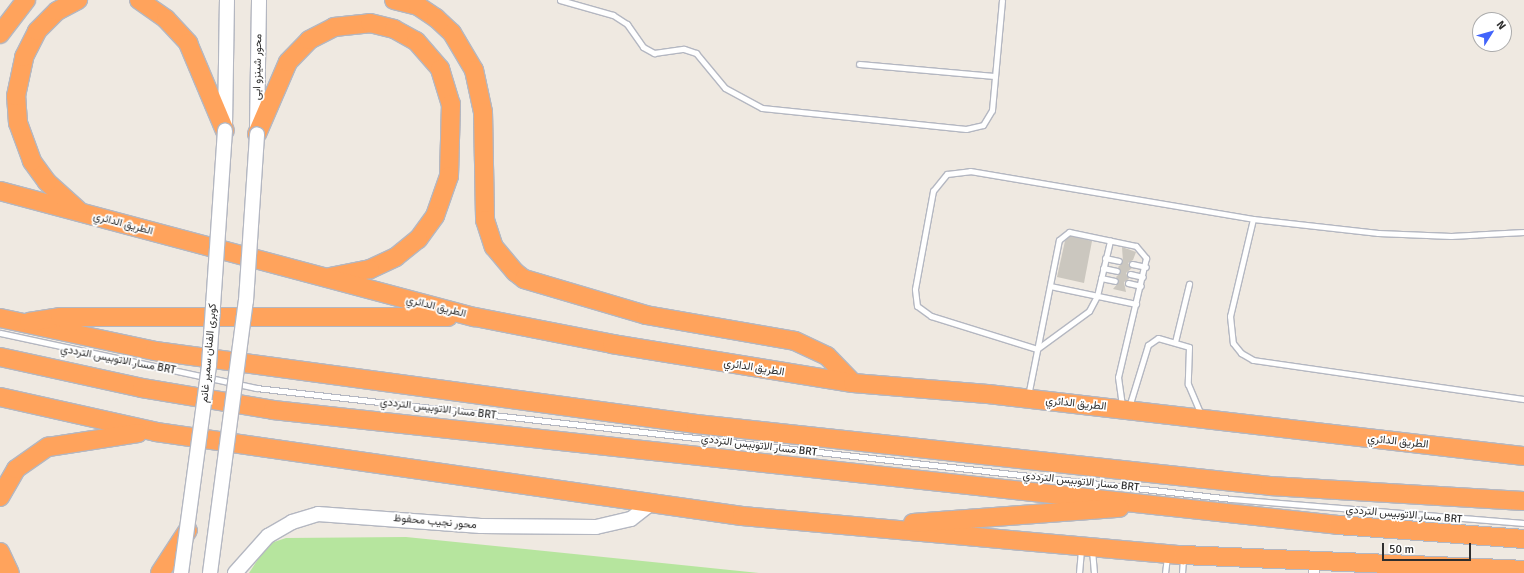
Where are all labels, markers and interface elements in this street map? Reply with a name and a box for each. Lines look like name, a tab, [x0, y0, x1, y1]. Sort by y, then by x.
north arrow	[1472, 12, 1512, 52]
text: N	[1494, 18, 1509, 32]
street label: محور شينزو ابى	[251, 34, 265, 100]
street label: الطريق الدائري	[92, 210, 154, 238]
street label: الطريق الدائري	[405, 293, 467, 321]
street label: كوبرى الفنان سمير غانم	[198, 303, 220, 403]
street label: مسار الاتوبيس الترددي BRT	[59, 342, 177, 378]
street label: الطريق الدائري	[723, 357, 785, 379]
street label: الطريق الدائري	[1045, 394, 1107, 414]
street label: مسار الاتوبيس الترددي BRT	[379, 395, 497, 423]
street label: مسار الاتوبيس الترددي BRT	[700, 432, 818, 460]
street label: الطريق الدائري	[1367, 432, 1429, 452]
street label: مسار الاتوبيس الترددي BRT	[1022, 469, 1140, 495]
street label: مسار الاتوبيس الترددي BRT	[1345, 503, 1463, 527]
street label: محور نجيب محفوظ	[393, 512, 477, 532]
scale bar	[1384, 535, 1473, 561]
text: 50 m	[1389, 542, 1414, 557]

